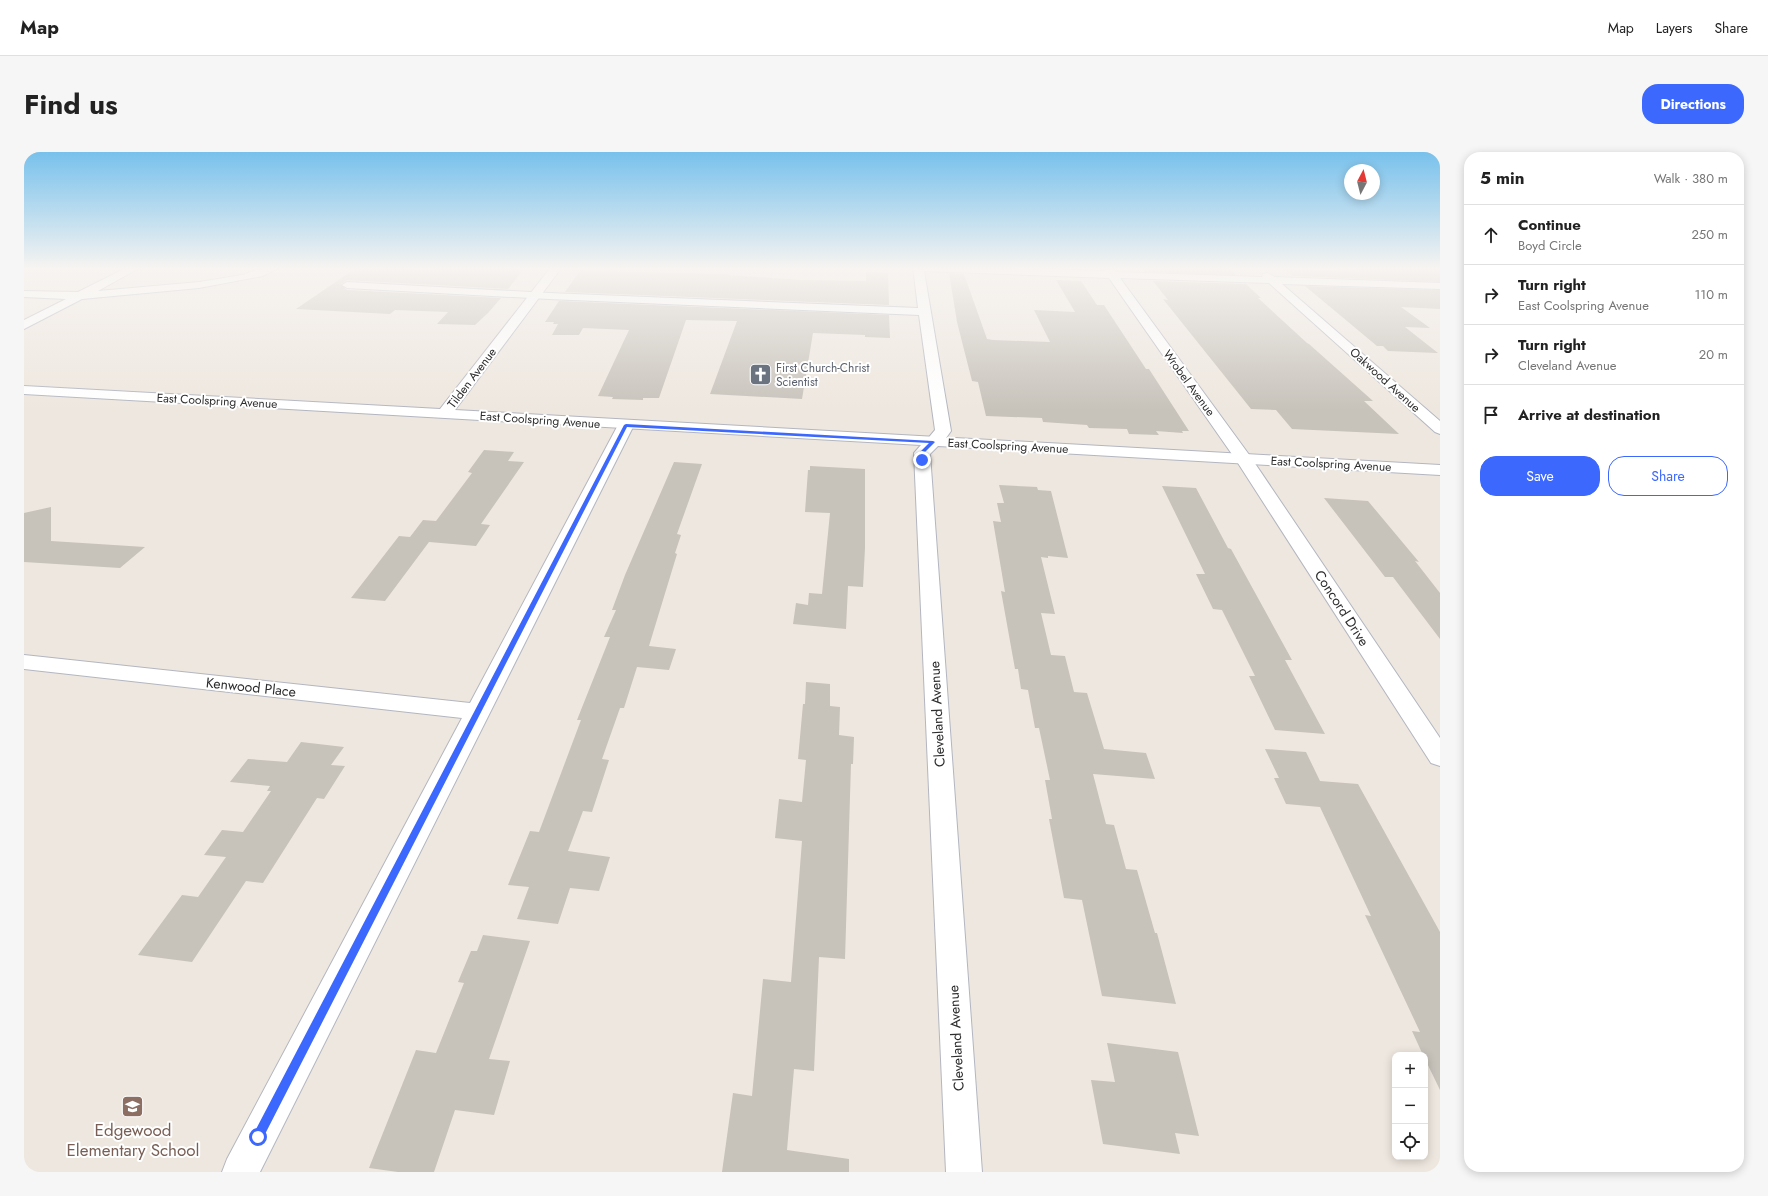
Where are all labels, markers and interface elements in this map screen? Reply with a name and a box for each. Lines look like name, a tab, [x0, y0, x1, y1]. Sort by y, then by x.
text: Map	[20, 14, 59, 41]
text: Map	[1608, 18, 1634, 38]
text: Layers	[1656, 18, 1692, 38]
text: Share	[1714, 18, 1748, 38]
text: Find us	[24, 84, 118, 125]
button: Directions	[1642, 84, 1744, 124]
north arrow	[1344, 164, 1380, 200]
text: 5 min	[1480, 166, 1524, 190]
text: Walk · 380 m	[1654, 169, 1728, 188]
text: Continue	[1518, 214, 1581, 236]
icon: ahead	[1480, 224, 1502, 246]
text: 250 m	[1691, 225, 1728, 244]
text: Boyd Circle	[1518, 236, 1582, 255]
text: Turn right	[1518, 274, 1586, 296]
icon: right	[1480, 284, 1502, 306]
text: 110 m	[1694, 285, 1728, 304]
text: East Coolspring Avenue	[1518, 296, 1649, 315]
text: Turn right	[1518, 334, 1586, 356]
street label: Oakwood Avenue	[1346, 343, 1424, 417]
street label: Tilden Avenue	[443, 344, 501, 412]
icon: right	[1480, 344, 1502, 366]
text: 20 m	[1699, 345, 1728, 364]
street label: Wrobel Avenue	[1159, 346, 1219, 420]
text: Cleveland Avenue	[1518, 356, 1617, 375]
place label: First Church-Christ Scientist	[776, 359, 869, 391]
church icon: First Church-Christ Scientist	[748, 362, 774, 388]
street label: East Coolspring Avenue	[156, 389, 278, 413]
icon: arrive	[1480, 404, 1502, 426]
text: Arrive at destination	[1518, 404, 1660, 426]
street label: East Coolspring Avenue	[479, 407, 601, 433]
street label: East Coolspring Avenue	[947, 434, 1069, 458]
route end	[913, 451, 931, 469]
street label: East Coolspring Avenue	[1270, 452, 1392, 476]
button: Save	[1480, 456, 1600, 496]
button: Share	[1608, 456, 1728, 496]
street label: Concord Drive	[1310, 566, 1374, 650]
street label: Cleveland Avenue	[924, 661, 950, 767]
street label: Kenwood Place	[205, 672, 297, 702]
street label: Cleveland Avenue	[943, 985, 969, 1091]
map controls	[1392, 1052, 1428, 1160]
button: +	[1392, 1052, 1428, 1088]
button: −	[1392, 1088, 1428, 1124]
school or university icon: Edgewood Elementary School	[120, 1093, 146, 1119]
place label: Edgewood Elementary School	[67, 1118, 199, 1162]
button: locate	[1392, 1124, 1428, 1160]
route start	[249, 1128, 267, 1146]

